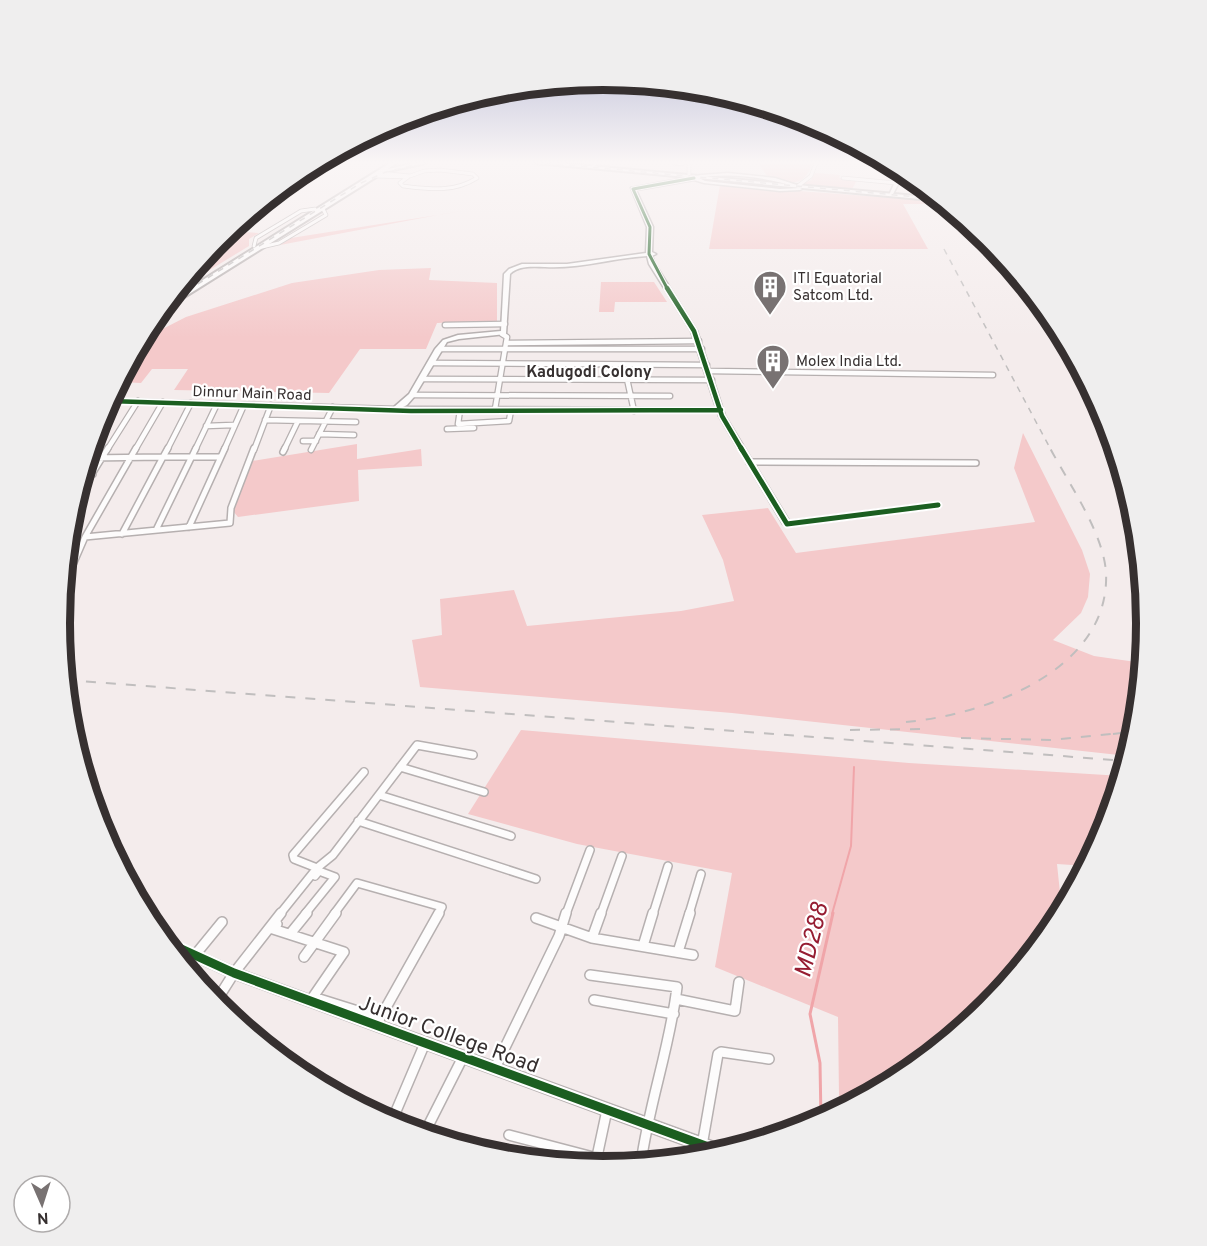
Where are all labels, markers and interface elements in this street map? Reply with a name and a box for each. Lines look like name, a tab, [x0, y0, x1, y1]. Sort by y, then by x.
building icon: ITI Equatorial Satcom Ltd.	[752, 269, 788, 316]
place label: ITI Equatorial Satcom Ltd.	[793, 270, 882, 306]
building icon: Molex India Ltd.	[755, 343, 791, 390]
place label: Molex India Ltd.	[796, 353, 901, 372]
district label: Kadugodi Colony	[526, 363, 652, 383]
street label: Dinnur Main Road	[192, 383, 312, 406]
water label: MD288	[789, 900, 837, 981]
street label: Junior College Road	[355, 990, 542, 1081]
north arrow	[12, 1174, 72, 1234]
text: N	[36, 1207, 49, 1227]

